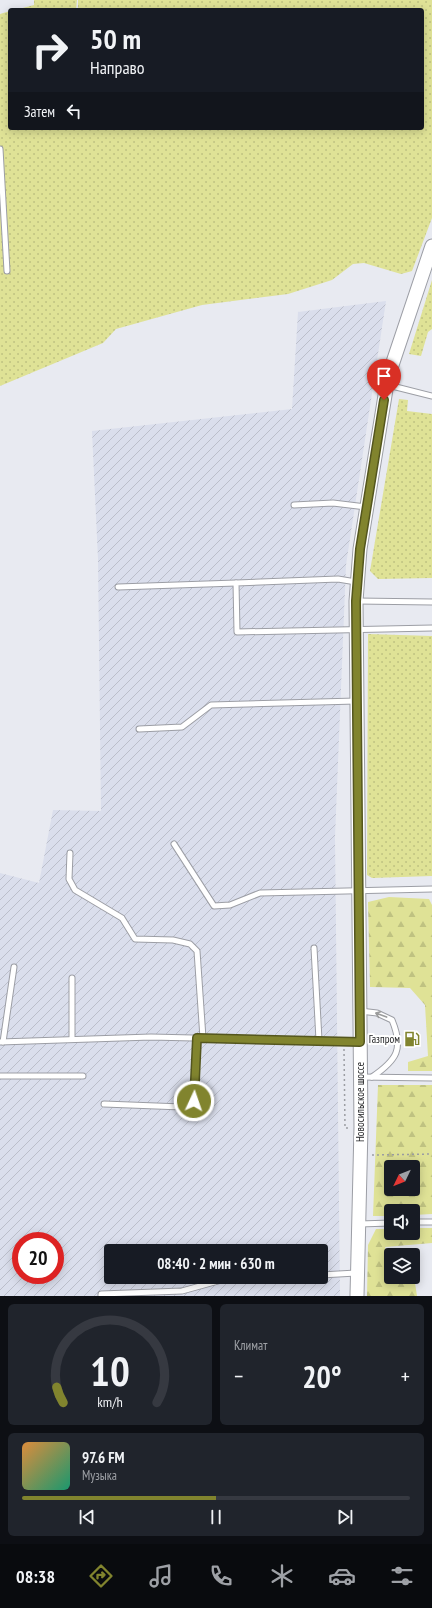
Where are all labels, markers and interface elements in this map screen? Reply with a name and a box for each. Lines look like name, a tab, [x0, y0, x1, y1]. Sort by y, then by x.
text: 50 m	[90, 20, 141, 57]
icon: right	[24, 24, 76, 76]
text: Направо	[90, 56, 145, 79]
icon: left	[63, 100, 85, 122]
text: Затем	[24, 102, 55, 121]
pin	[367, 359, 401, 400]
icon: arrive	[373, 365, 395, 387]
one-way arrow	[375, 1011, 387, 1019]
fuel station icon: Газпром	[403, 1030, 421, 1048]
place label: Газпром	[369, 1032, 400, 1046]
street label: Новосильское шоссе	[353, 1061, 367, 1142]
position arrow	[173, 1080, 215, 1122]
north arrow	[384, 1160, 420, 1196]
map controls	[384, 1160, 420, 1284]
button: sound	[384, 1204, 420, 1240]
speed limit sign: 20	[12, 1232, 64, 1284]
button: layers	[384, 1248, 420, 1284]
text: 08:40 · 2 мин · 630 m	[157, 1254, 275, 1273]
text: Климат	[234, 1337, 267, 1354]
text: 10	[90, 1343, 130, 1396]
text: 20°	[302, 1357, 342, 1396]
text: −	[234, 1362, 243, 1390]
text: +	[401, 1362, 410, 1390]
text: km/h	[97, 1391, 123, 1410]
text: 97.6 FM	[82, 1448, 125, 1467]
text: Музыка	[82, 1467, 117, 1484]
icon: previous	[76, 1506, 98, 1528]
icon: pause	[205, 1506, 227, 1528]
icon: next	[334, 1506, 356, 1528]
icon: directions	[87, 1562, 115, 1590]
icon: music	[147, 1562, 175, 1590]
icon: phone	[207, 1562, 235, 1590]
icon: climate	[268, 1562, 296, 1590]
icon: car	[328, 1562, 356, 1590]
icon: filters	[388, 1562, 416, 1590]
text: 08:38	[16, 1565, 55, 1588]

